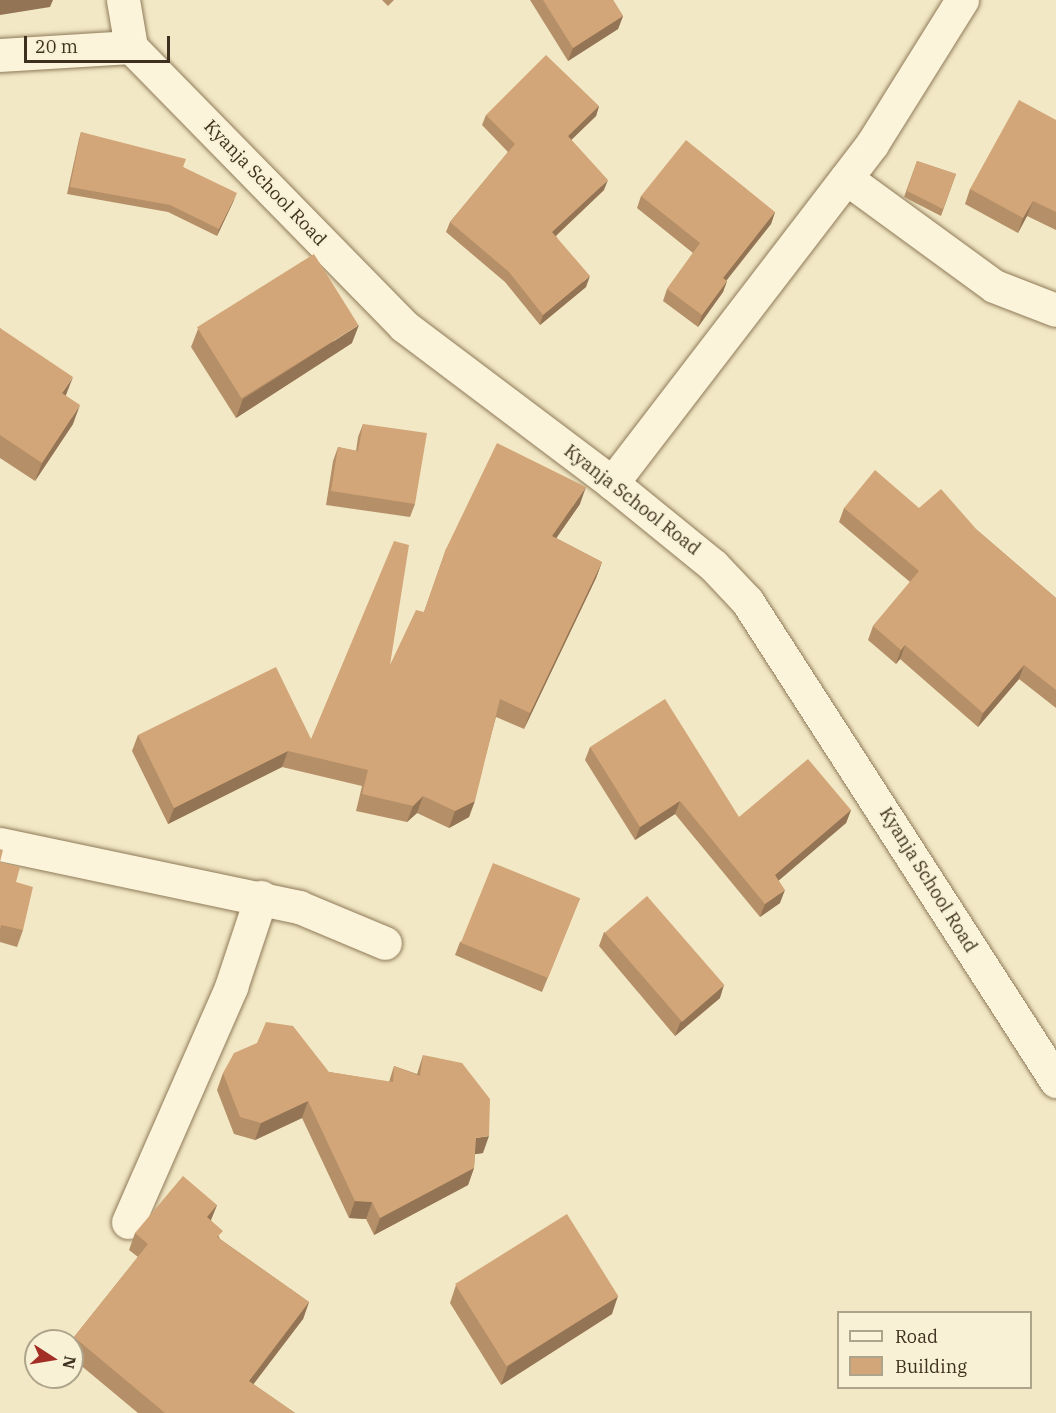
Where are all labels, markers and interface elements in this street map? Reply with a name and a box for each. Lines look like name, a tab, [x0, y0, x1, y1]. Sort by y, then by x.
scale bar	[27, 24, 172, 62]
text: 20 m	[35, 35, 78, 58]
street label: Kyanja School Road	[199, 116, 331, 250]
street label: Kyanja School Road	[560, 440, 704, 560]
street label: Kyanja School Road	[875, 804, 981, 956]
legend	[837, 1311, 1032, 1389]
text: Road	[895, 1325, 938, 1348]
north arrow	[24, 1329, 84, 1389]
text: N	[59, 1354, 81, 1371]
text: Building	[895, 1355, 967, 1378]

